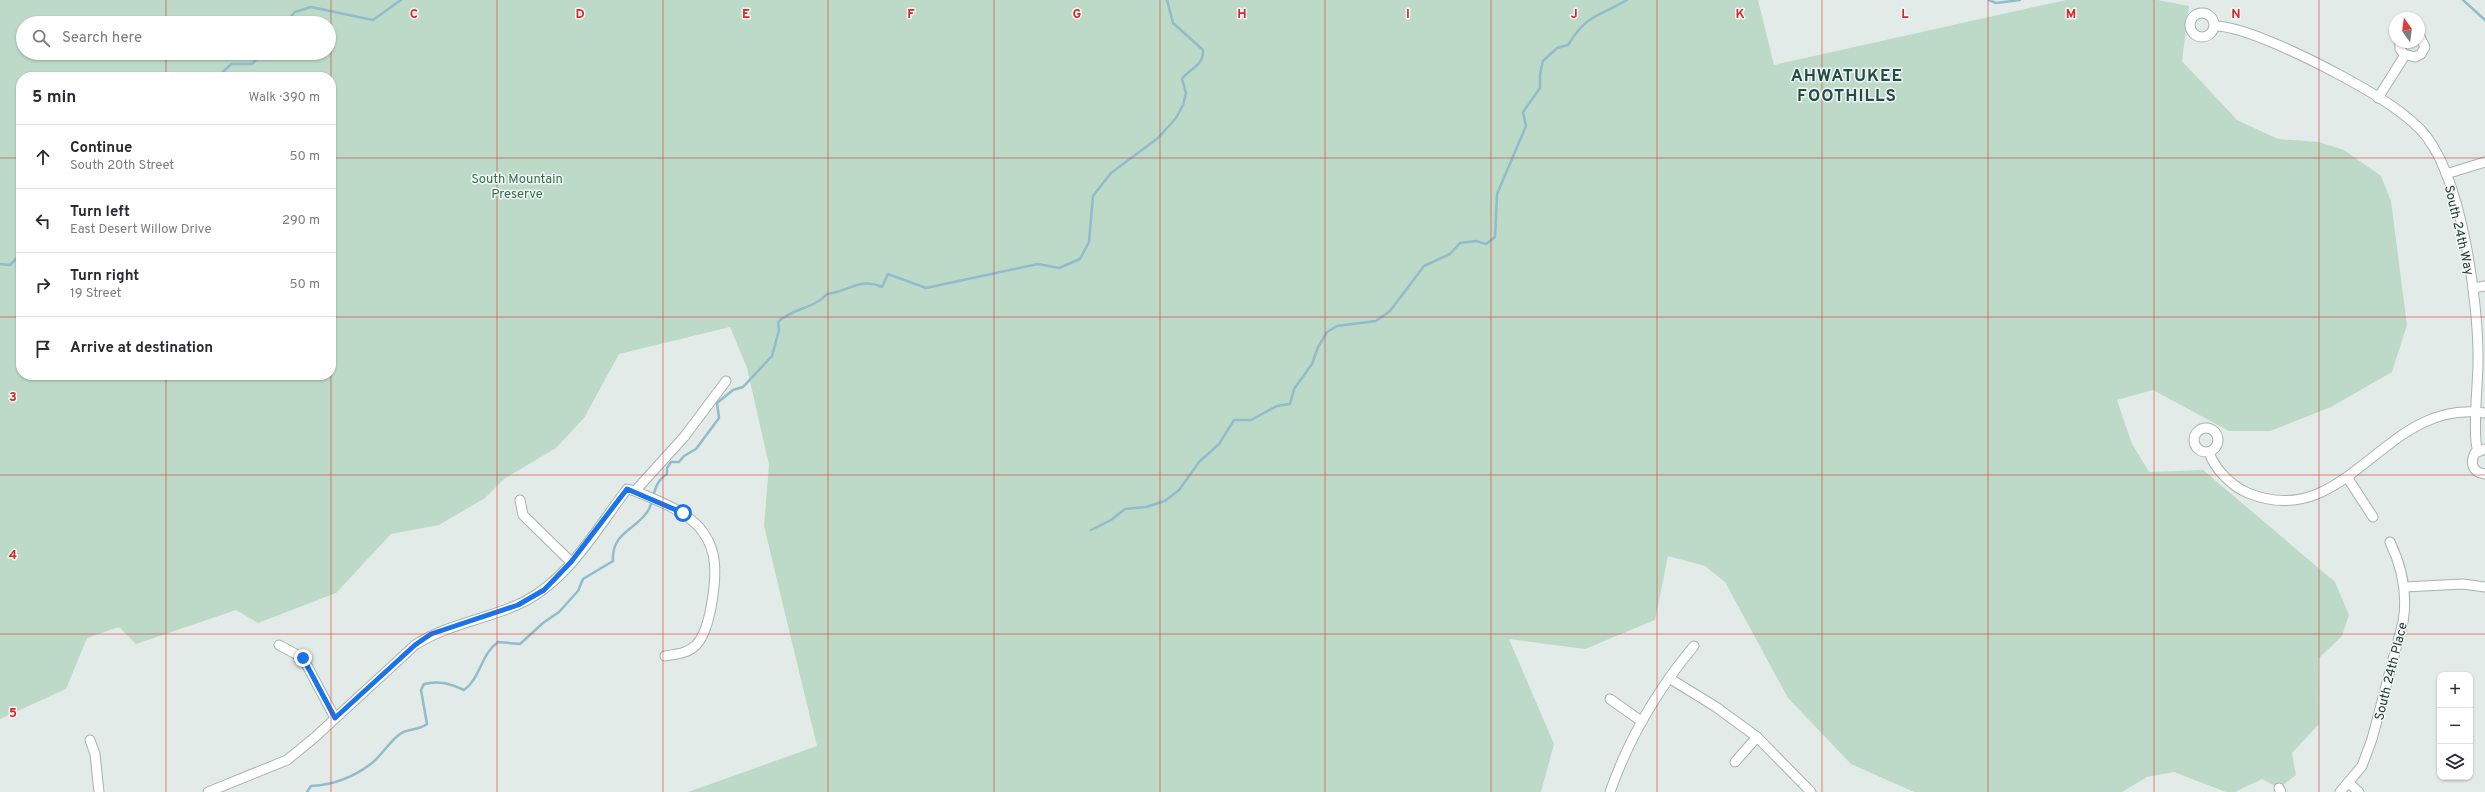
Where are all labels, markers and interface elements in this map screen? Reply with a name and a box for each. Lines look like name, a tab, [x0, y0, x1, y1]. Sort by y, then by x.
text: C	[410, 7, 418, 23]
text: D	[575, 7, 585, 23]
text: E	[742, 7, 750, 23]
text: F	[907, 7, 915, 23]
text: G	[1073, 7, 1082, 23]
text: H	[1237, 7, 1247, 23]
text: I	[1406, 7, 1410, 23]
text: J	[1570, 7, 1578, 23]
text: K	[1735, 7, 1745, 23]
text: L	[1901, 7, 1909, 23]
text: M	[2066, 7, 2076, 23]
text: N	[2231, 7, 2241, 23]
north arrow	[2389, 12, 2425, 48]
search box	[16, 16, 336, 60]
icon: search	[30, 27, 52, 49]
text: Search here	[62, 29, 142, 48]
district label: AHWATUKEE FOOTHILLS	[1791, 66, 1903, 108]
text: 5 min	[32, 87, 76, 109]
text: Walk · 390 m	[249, 90, 320, 106]
text: Continue	[70, 139, 132, 158]
icon: ahead	[32, 146, 54, 168]
text: 50 m	[290, 149, 320, 165]
text: South 20th Street	[70, 158, 174, 174]
park label: South Mountain Preserve	[471, 172, 563, 203]
street label: South 24th Way	[2440, 184, 2476, 277]
text: Turn left	[70, 203, 130, 222]
icon: left	[32, 210, 54, 232]
text: 290 m	[282, 213, 320, 229]
text: East Desert Willow Drive	[70, 222, 211, 238]
text: Turn right	[70, 267, 139, 286]
icon: right	[32, 274, 54, 296]
text: 50 m	[290, 277, 320, 293]
text: 19 Street	[70, 286, 121, 302]
icon: arrive	[32, 338, 54, 360]
text: Arrive at destination	[70, 339, 213, 358]
text: 3	[9, 390, 17, 406]
route start	[674, 504, 692, 522]
text: 4	[9, 548, 17, 564]
street label: South 24th Place	[2372, 621, 2412, 722]
route end	[294, 649, 312, 667]
map controls	[2437, 672, 2473, 780]
button: +	[2437, 672, 2473, 708]
text: 5	[9, 706, 17, 722]
button: −	[2437, 708, 2473, 744]
button: layers	[2437, 744, 2473, 780]

